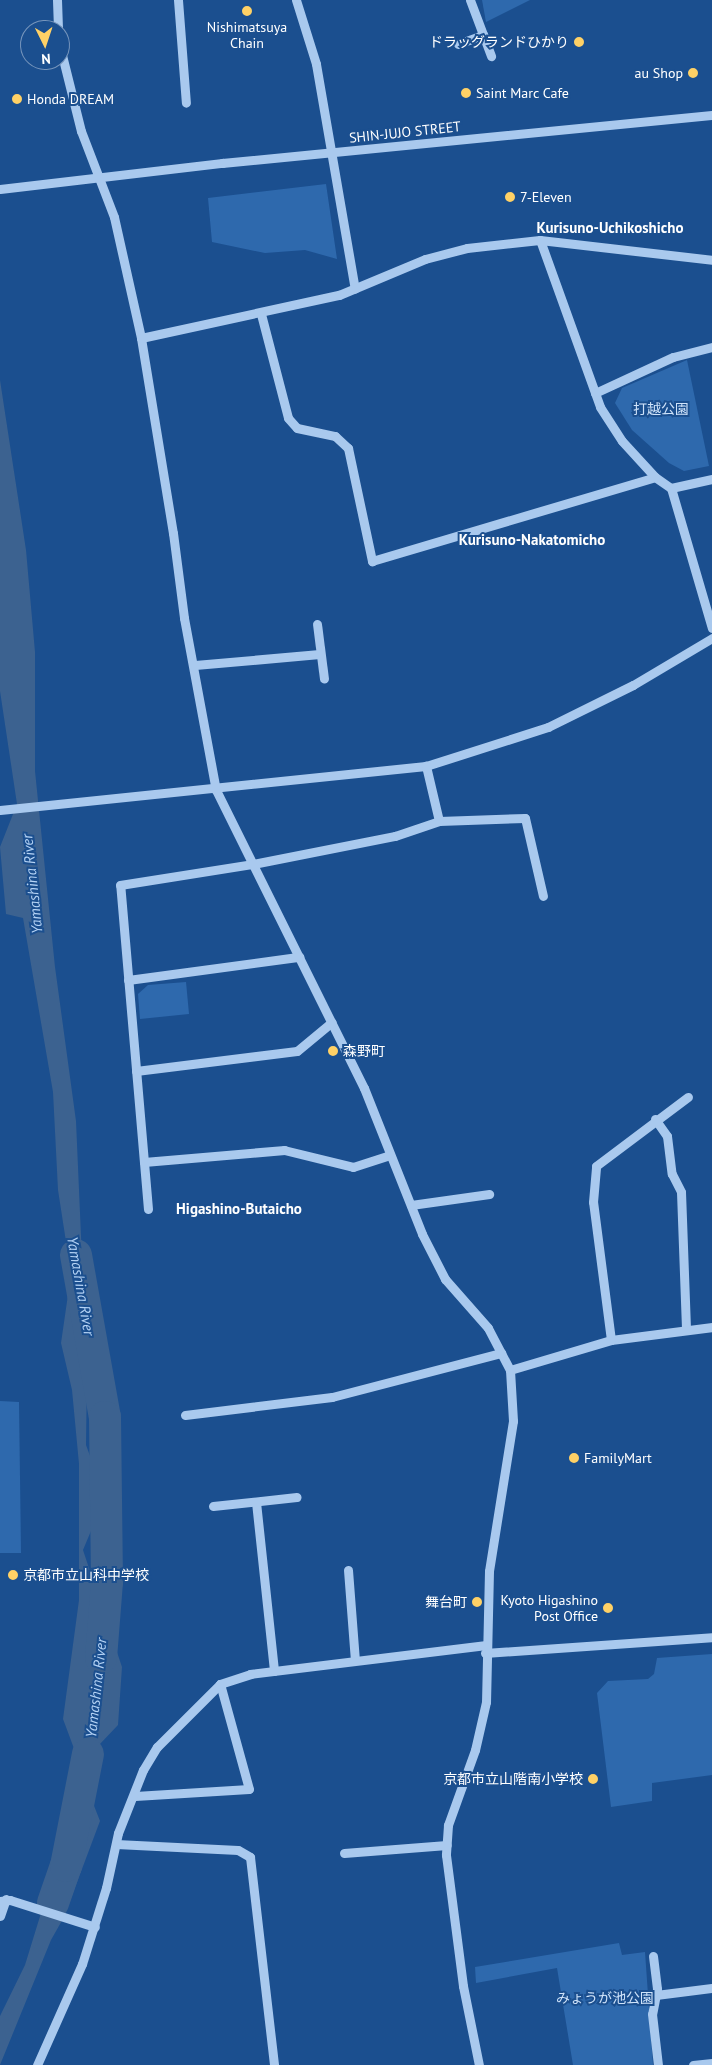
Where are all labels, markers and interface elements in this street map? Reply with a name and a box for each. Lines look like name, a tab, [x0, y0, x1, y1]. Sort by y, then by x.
marker: Nishimatsuya Chain	[241, 5, 253, 17]
place label: Nishimatsuya Chain	[207, 19, 287, 52]
north arrow	[20, 20, 70, 70]
place label: ドラッグランドひかり	[429, 34, 569, 50]
marker: ドラッグランドひかり	[573, 36, 585, 48]
text: N	[41, 50, 51, 68]
place label: au Shop	[635, 65, 683, 81]
marker: au Shop	[687, 67, 699, 79]
place label: Saint Marc Cafe	[476, 85, 569, 101]
marker: Saint Marc Cafe	[460, 87, 472, 99]
place label: Honda DREAM	[27, 91, 114, 107]
marker: Honda DREAM	[11, 93, 23, 105]
street label: SHIN-JUJO STREET	[348, 118, 462, 146]
place label: 7-Eleven	[520, 189, 572, 205]
marker: 7-Eleven	[504, 191, 516, 203]
district label: Kurisuno-Uchikoshicho	[536, 219, 684, 237]
park label: 打越公園	[633, 401, 689, 417]
district label: Kurisuno-Nakatomicho	[459, 531, 605, 549]
water label: Yamashina River	[18, 833, 46, 935]
place label: 森野町	[343, 1043, 385, 1059]
marker: 森野町	[327, 1045, 339, 1057]
district label: Higashino-Butaicho	[176, 1200, 302, 1218]
water label: Yamashina River	[63, 1235, 99, 1337]
place label: FamilyMart	[584, 1450, 652, 1466]
marker: FamilyMart	[568, 1452, 580, 1464]
place label: 京都市立山科中学校	[23, 1567, 149, 1583]
marker: 京都市立山科中学校	[7, 1569, 19, 1581]
place label: Kyoto Higashino Post Office	[500, 1592, 598, 1624]
place label: 舞台町	[425, 1594, 467, 1610]
marker: 舞台町	[471, 1596, 483, 1608]
marker: Kyoto Higashino Post Office	[602, 1602, 614, 1614]
water label: Yamashina River	[82, 1637, 110, 1739]
place label: 京都市立山階南小学校	[443, 1771, 583, 1787]
marker: 京都市立山階南小学校	[587, 1773, 599, 1785]
park label: みょうが池公園	[556, 1990, 654, 2006]

